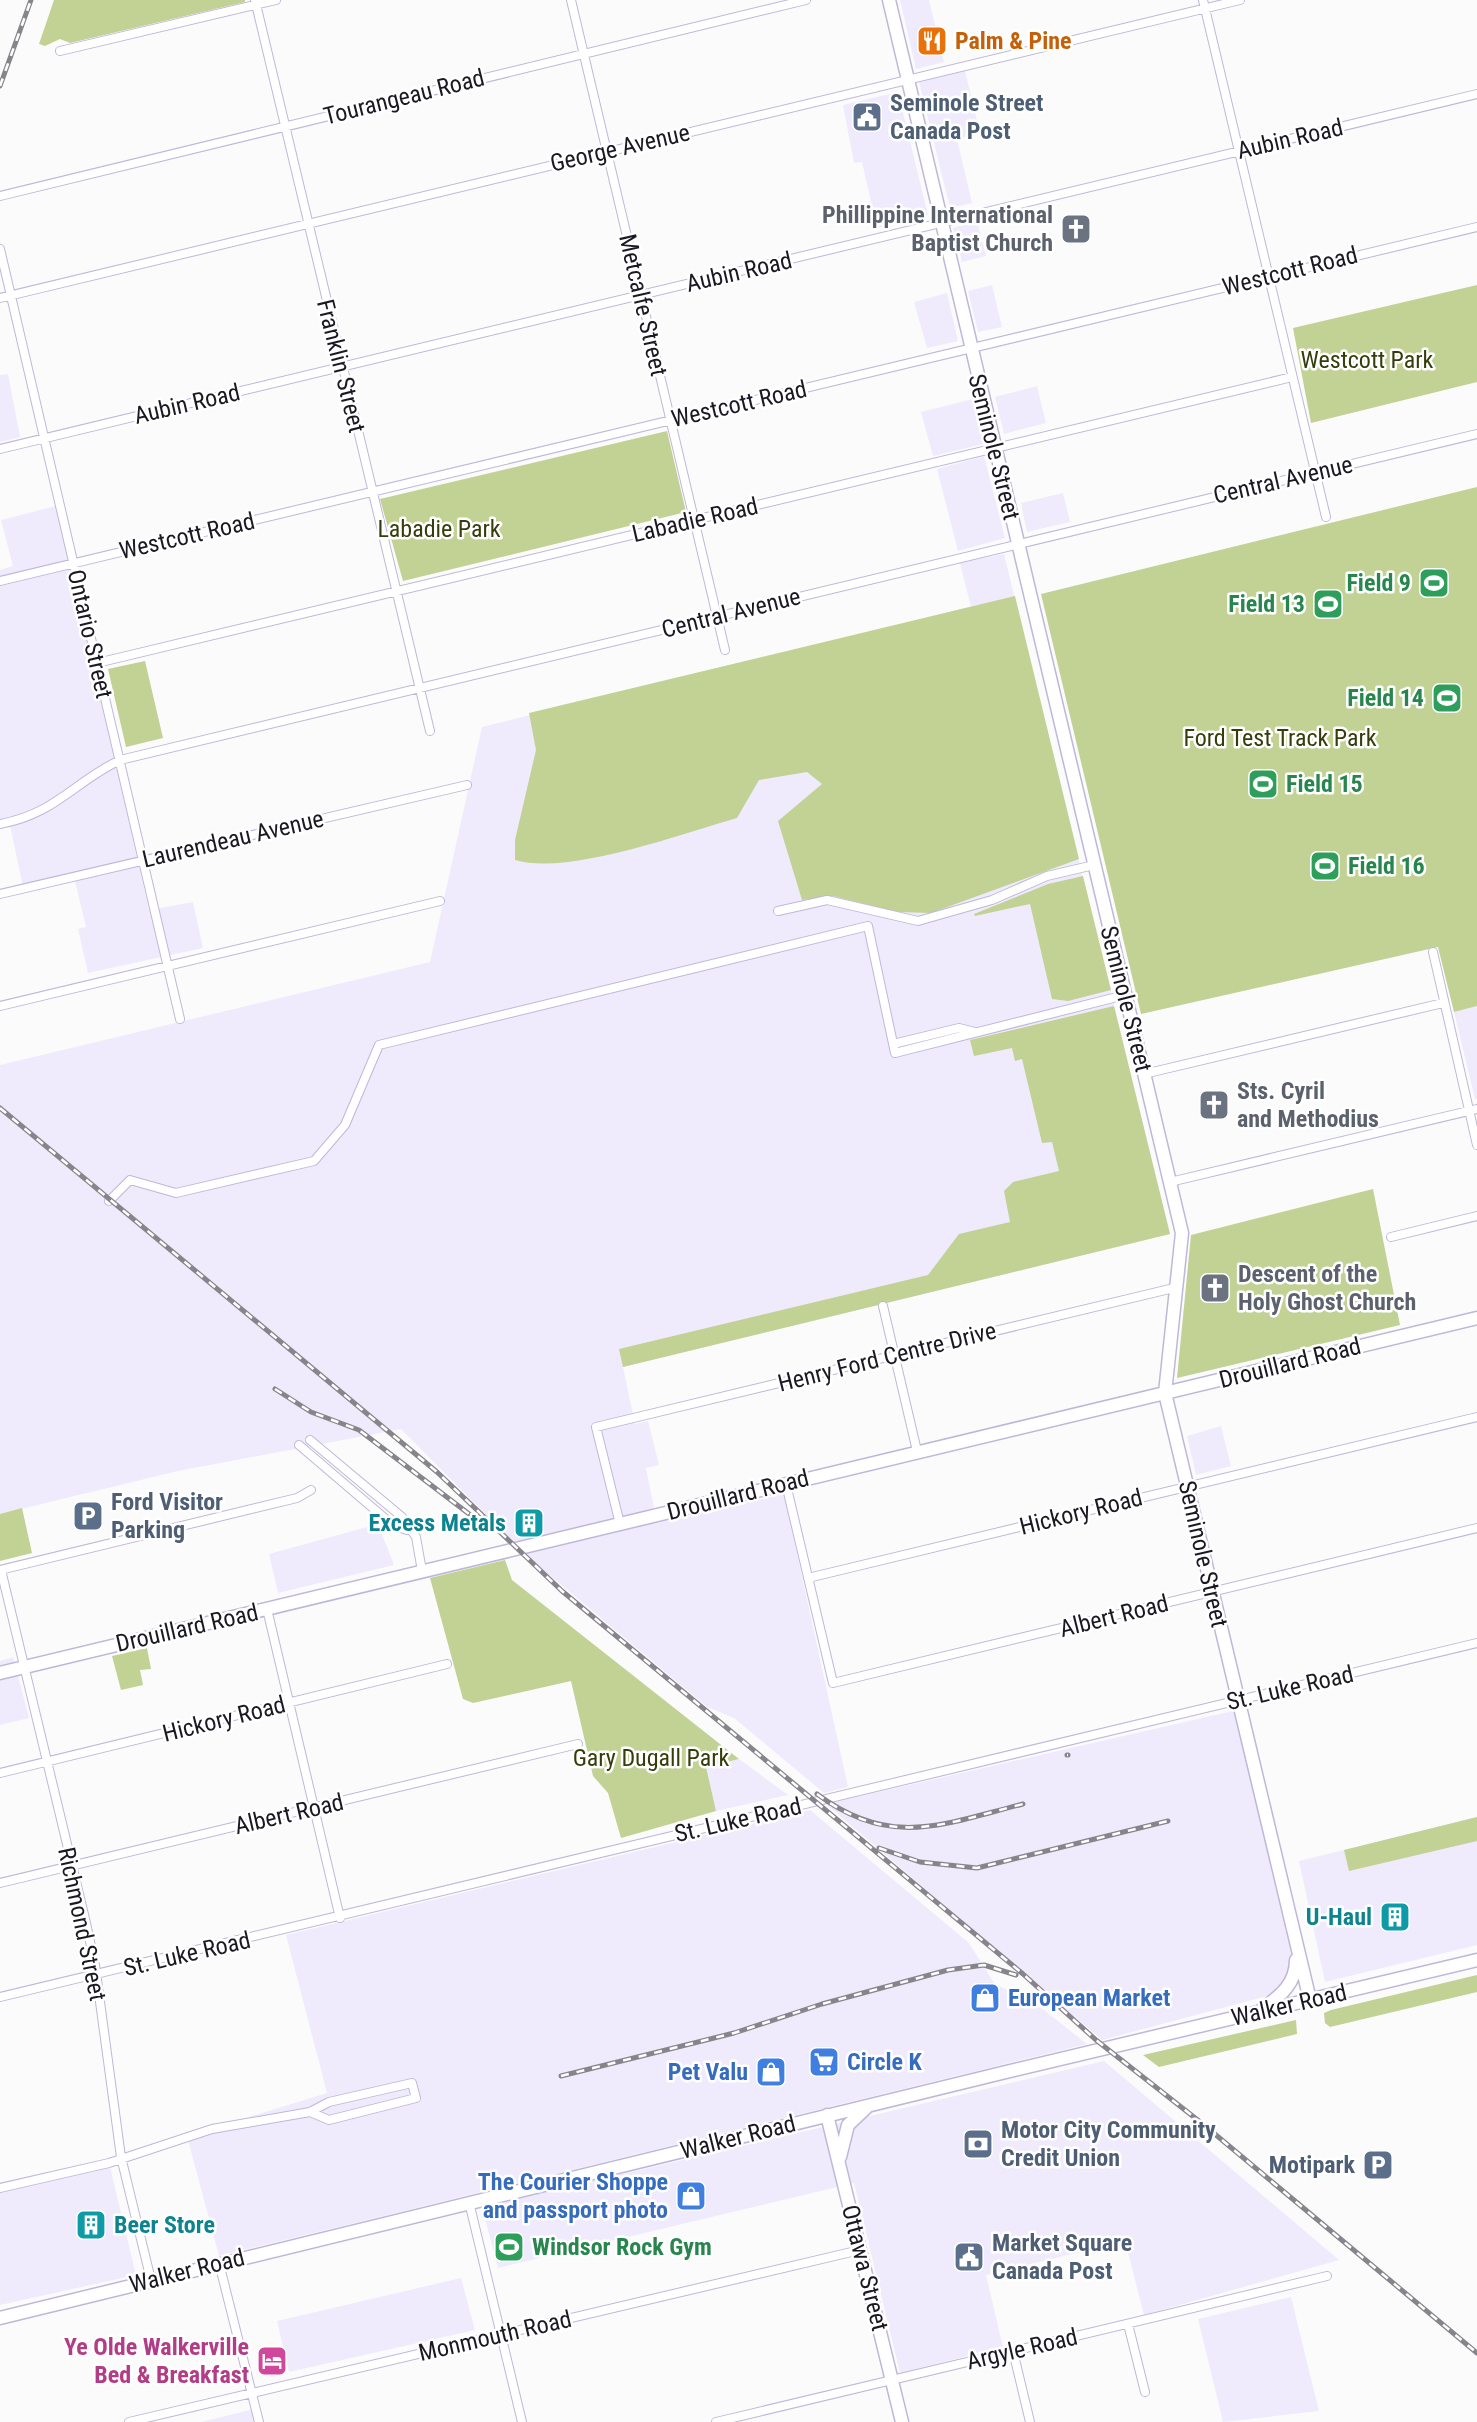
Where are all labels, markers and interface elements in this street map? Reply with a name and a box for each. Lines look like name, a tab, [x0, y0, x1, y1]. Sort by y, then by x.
restaurant icon: Palm & Pine	[915, 24, 949, 58]
place label: Palm & Pine	[955, 27, 1072, 55]
street label: Tourangeau Road	[321, 63, 487, 131]
place label: Seminole Street Canada Post	[890, 89, 1043, 145]
public building icon: Seminole Street Canada Post	[850, 100, 884, 134]
street label: Aubin Road	[1234, 113, 1346, 165]
street label: George Avenue	[548, 118, 692, 178]
place label: Phillippine International Baptist Church	[822, 201, 1053, 257]
church icon: Phillippine International Baptist Church	[1059, 212, 1093, 246]
street label: Metcalfe Street	[613, 231, 673, 379]
street label: Westcott Road	[1220, 241, 1360, 301]
street label: Aubin Road	[683, 246, 795, 298]
street label: Franklin Street	[311, 296, 371, 436]
park label: Westcott Park	[1301, 346, 1434, 374]
street label: Seminole Street	[962, 371, 1026, 523]
street label: Westcott Road	[668, 375, 810, 433]
street label: Aubin Road	[131, 378, 243, 430]
street label: Central Avenue	[1211, 450, 1355, 510]
street label: Labadie Road	[629, 492, 761, 548]
street label: Westcott Road	[116, 507, 258, 565]
park label: Labadie Park	[377, 515, 501, 543]
sports icon: Field 9	[1417, 566, 1451, 600]
street label: Ontario Street	[62, 567, 118, 701]
place label: Field 9	[1346, 569, 1411, 597]
street label: Central Avenue	[659, 582, 803, 644]
sports icon: Field 13	[1311, 587, 1345, 621]
place label: Field 13	[1228, 590, 1305, 618]
sports icon: Field 14	[1430, 681, 1464, 715]
place label: Field 14	[1347, 684, 1424, 712]
park label: Ford Test Track Park	[1183, 724, 1377, 752]
sports icon: Field 15	[1246, 767, 1280, 801]
place label: Field 15	[1286, 770, 1363, 798]
street label: Laurendeau Avenue	[140, 805, 326, 873]
sports icon: Field 16	[1308, 849, 1342, 883]
place label: Field 16	[1348, 852, 1425, 880]
street label: Seminole Street	[1094, 923, 1158, 1075]
place label: Sts. Cyril and Methodius	[1237, 1077, 1379, 1133]
church icon: Sts. Cyril and Methodius	[1197, 1088, 1231, 1122]
place label: Descent of the Holy Ghost Church	[1238, 1260, 1416, 1316]
church icon: Descent of the Holy Ghost Church	[1198, 1271, 1232, 1305]
street label: Henry Ford Centre Drive	[775, 1316, 999, 1398]
street label: Drouillard Road	[1216, 1332, 1364, 1394]
street label: Drouillard Road	[664, 1464, 812, 1526]
street label: Seminole Street	[1173, 1478, 1233, 1630]
street label: Hickory Road	[1017, 1483, 1145, 1541]
place label: Ford Visitor Parking	[111, 1488, 223, 1544]
parking icon: Ford Visitor Parking	[71, 1499, 105, 1533]
building icon: Excess Metals	[512, 1506, 546, 1540]
place label: Excess Metals	[368, 1509, 506, 1537]
street label: Albert Road	[1057, 1589, 1171, 1643]
street label: Drouillard Road	[113, 1598, 261, 1658]
street label: St. Luke Road	[1224, 1660, 1356, 1716]
street label: Hickory Road	[160, 1690, 288, 1748]
park label: Gary Dugall Park	[573, 1744, 730, 1772]
street label: Albert Road	[232, 1788, 346, 1840]
street label: St. Luke Road	[672, 1792, 804, 1848]
street label: Richmond Street	[52, 1845, 112, 2003]
building icon: U-Haul	[1378, 1900, 1412, 1934]
place label: U-Haul	[1306, 1903, 1372, 1931]
street label: St. Luke Road	[121, 1926, 253, 1982]
street label: Walker Road	[1228, 1978, 1350, 2032]
shop icon: European Market	[968, 1981, 1002, 2015]
place label: European Market	[1008, 1984, 1170, 2012]
supermarket icon: Circle K	[807, 2045, 841, 2079]
place label: Circle K	[847, 2048, 923, 2076]
shop icon: Pet Valu	[754, 2055, 788, 2089]
place label: Pet Valu	[668, 2058, 748, 2086]
street label: Walker Road	[677, 2109, 799, 2165]
place label: Motor City Community Credit Union	[1001, 2116, 1216, 2172]
bank icon: Motor City Community Credit Union	[961, 2127, 995, 2161]
parking icon: Motipark	[1361, 2148, 1395, 2182]
place label: Motipark	[1269, 2151, 1356, 2179]
place label: The Courier Shoppe and passport photo	[478, 2168, 668, 2224]
shop icon: The Courier Shoppe and passport photo	[674, 2179, 708, 2213]
street label: Ottawa Street	[836, 2202, 894, 2334]
building icon: Beer Store	[74, 2208, 108, 2242]
place label: Beer Store	[114, 2211, 215, 2239]
place label: Market Square Canada Post	[992, 2229, 1132, 2285]
sports icon: Windsor Rock Gym	[492, 2230, 526, 2264]
place label: Windsor Rock Gym	[532, 2233, 712, 2261]
public building icon: Market Square Canada Post	[952, 2240, 986, 2274]
street label: Walker Road	[126, 2243, 248, 2299]
street label: Monmouth Road	[416, 2305, 574, 2367]
street label: Argyle Road	[964, 2323, 1080, 2375]
place label: Ye Olde Walkerville Bed & Breakfast	[64, 2333, 249, 2389]
hotel icon: Ye Olde Walkerville Bed & Breakfast	[255, 2344, 289, 2378]

